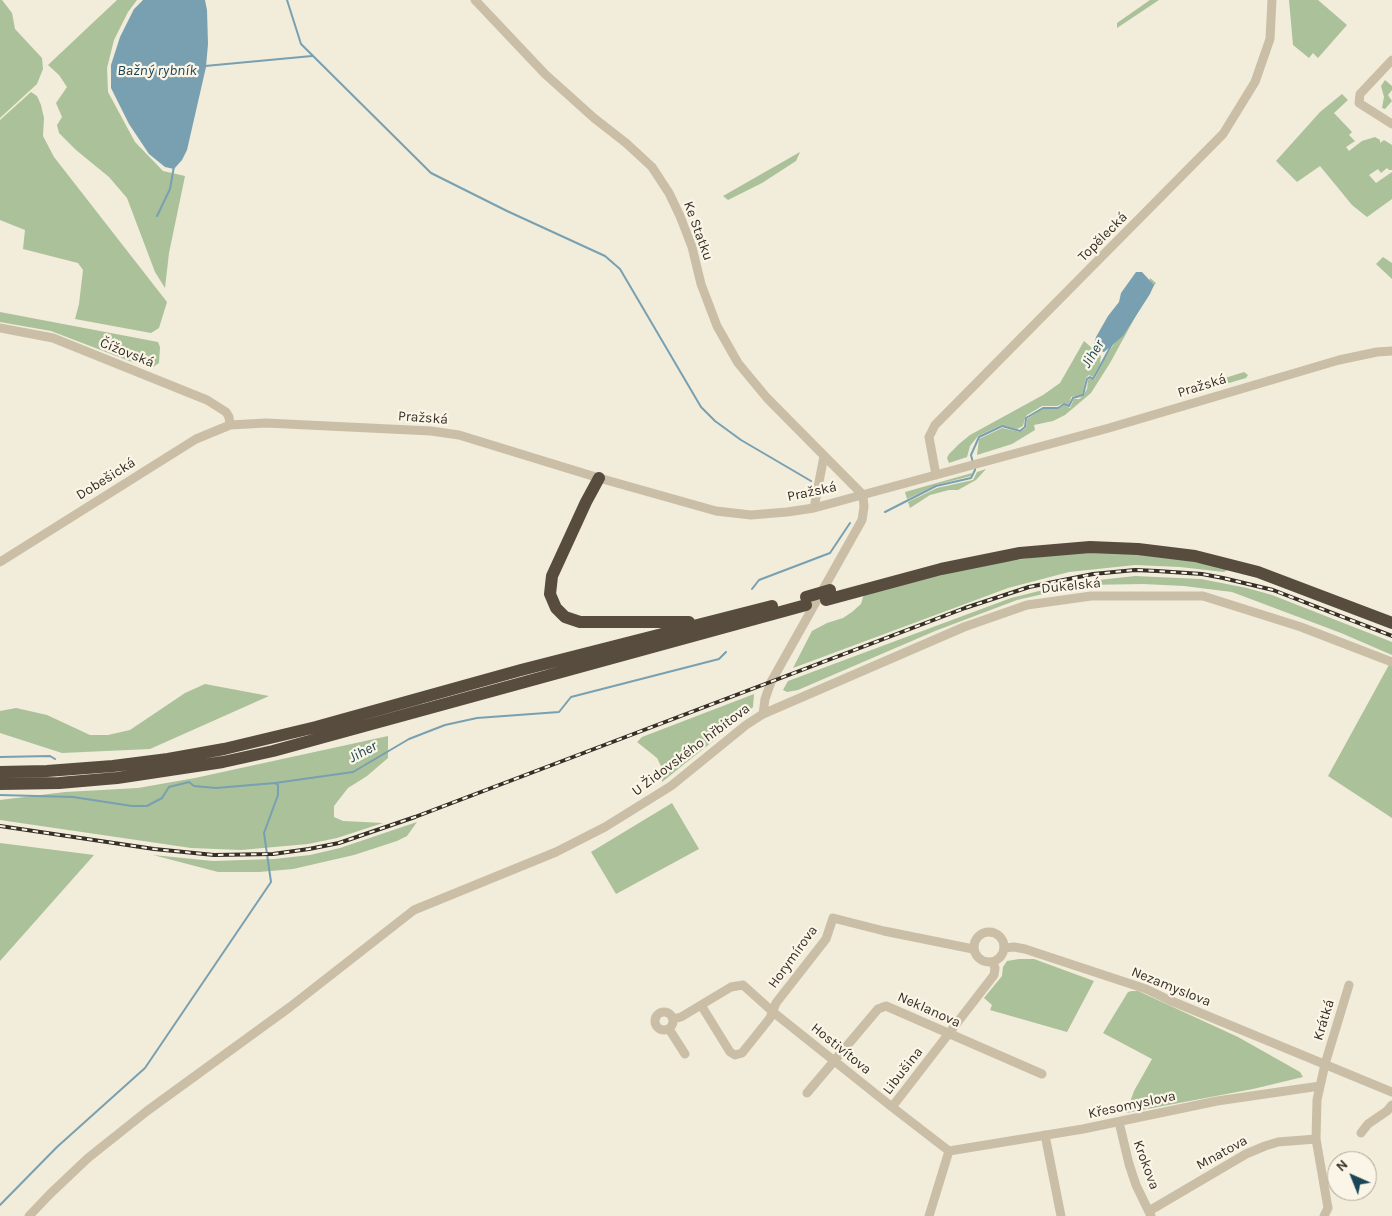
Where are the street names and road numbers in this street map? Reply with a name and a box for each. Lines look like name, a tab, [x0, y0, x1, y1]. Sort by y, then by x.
street label: Ke Statku	[679, 199, 717, 263]
street label: Topělecká	[1075, 209, 1131, 265]
street label: Čížovská	[97, 335, 157, 371]
street label: Pražská	[1176, 371, 1228, 401]
street label: Pražská	[397, 408, 449, 428]
street label: Dobešická	[73, 454, 139, 504]
street label: Pražská	[786, 479, 838, 505]
street label: Dukelská	[1040, 575, 1102, 597]
street label: U Židovského hřbitova	[629, 700, 753, 800]
street label: Horymírova	[765, 922, 821, 992]
street label: Nezamyslova	[1129, 963, 1213, 1011]
street label: Neklanova	[895, 989, 963, 1031]
street label: Krátká	[1310, 997, 1338, 1043]
street label: Hostivítova	[807, 1020, 875, 1078]
street label: Libušina	[879, 1044, 927, 1098]
street label: Křesomyslova	[1087, 1088, 1177, 1122]
street label: Mnatova	[1194, 1132, 1250, 1174]
street label: Krokova	[1129, 1138, 1163, 1192]

